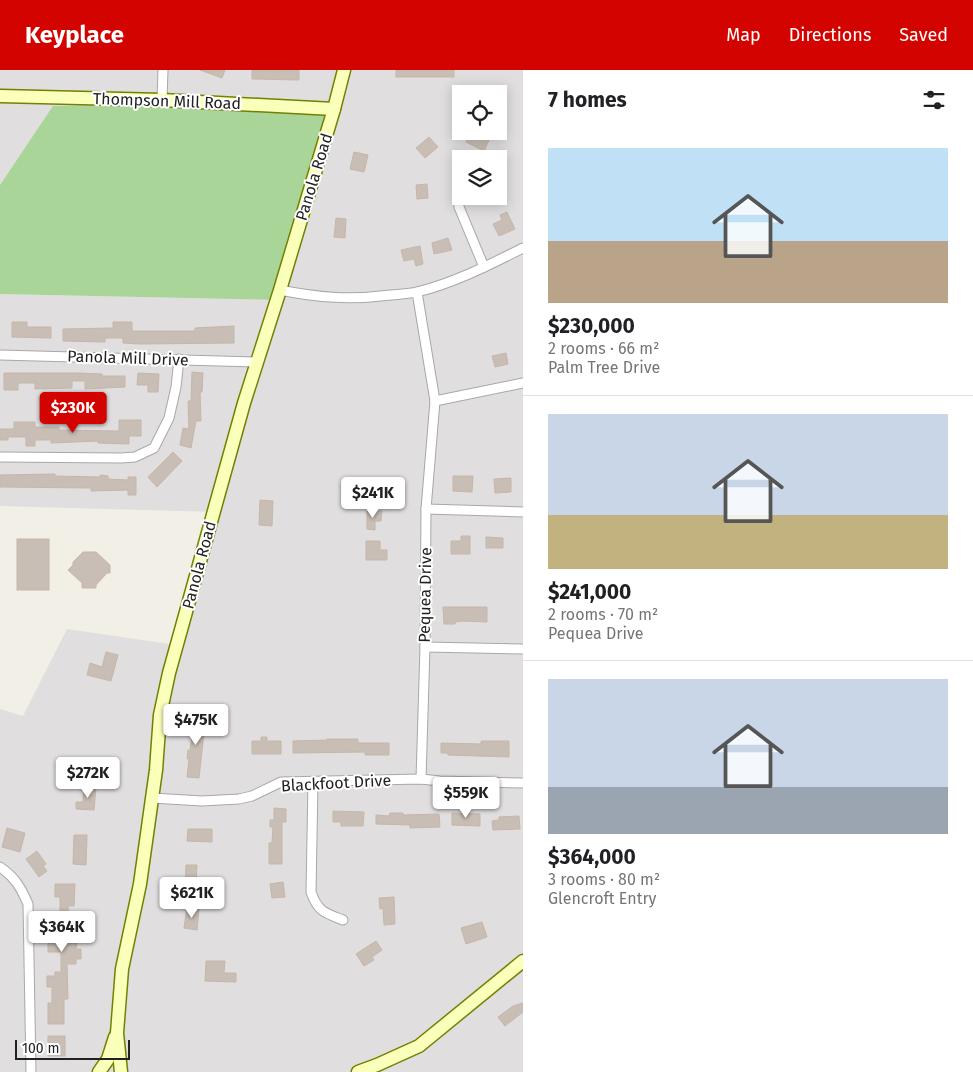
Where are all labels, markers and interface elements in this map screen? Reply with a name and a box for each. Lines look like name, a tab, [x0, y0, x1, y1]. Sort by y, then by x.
text: Keyplace	[25, 21, 124, 49]
text: Map	[726, 24, 761, 46]
text: Directions	[789, 24, 871, 46]
text: Saved	[899, 24, 948, 46]
map controls	[452, 85, 507, 205]
button: locate	[452, 85, 507, 140]
icon: filters	[920, 86, 948, 114]
text: 7 homes	[548, 87, 627, 113]
street label: Thompson Mill Road	[93, 89, 241, 113]
street label: Panola Road	[292, 131, 336, 223]
button: layers	[452, 150, 507, 205]
icon: home	[703, 181, 793, 271]
text: $230,000	[548, 313, 635, 339]
text: 2 rooms · 66 m²	[548, 339, 659, 358]
street label: Panola Mill Drive	[67, 346, 189, 370]
text: Palm Tree Drive	[548, 358, 660, 377]
pin: $230K	[38, 392, 108, 434]
text: $230K	[51, 398, 95, 417]
icon: home	[703, 446, 793, 536]
pin: $241K	[338, 476, 408, 519]
text: $241K	[352, 483, 394, 502]
street label: Panola Road	[178, 519, 220, 611]
street label: Pequea Drive	[415, 547, 435, 643]
text: $241,000	[548, 579, 631, 605]
text: 2 rooms · 70 m²	[548, 605, 658, 624]
text: Pequea Drive	[548, 624, 643, 643]
pin: $475K	[161, 704, 231, 746]
text: $475K	[174, 710, 218, 729]
icon: home	[703, 711, 793, 801]
pin: $272K	[53, 756, 123, 799]
text: $272K	[67, 763, 109, 782]
street label: Blackfoot Drive	[280, 771, 392, 795]
pin: $559K	[431, 776, 501, 819]
text: $559K	[444, 783, 488, 802]
text: $364,000	[548, 844, 636, 870]
text: 3 rooms · 80 m²	[548, 870, 660, 889]
pin: $621K	[157, 876, 227, 919]
text: $621K	[170, 883, 214, 902]
text: Glencroft Entry	[548, 889, 656, 908]
pin: $364K	[27, 910, 97, 953]
text: $364K	[39, 917, 85, 936]
scale bar	[15, 1037, 130, 1060]
text: 100 m	[22, 1040, 59, 1057]

